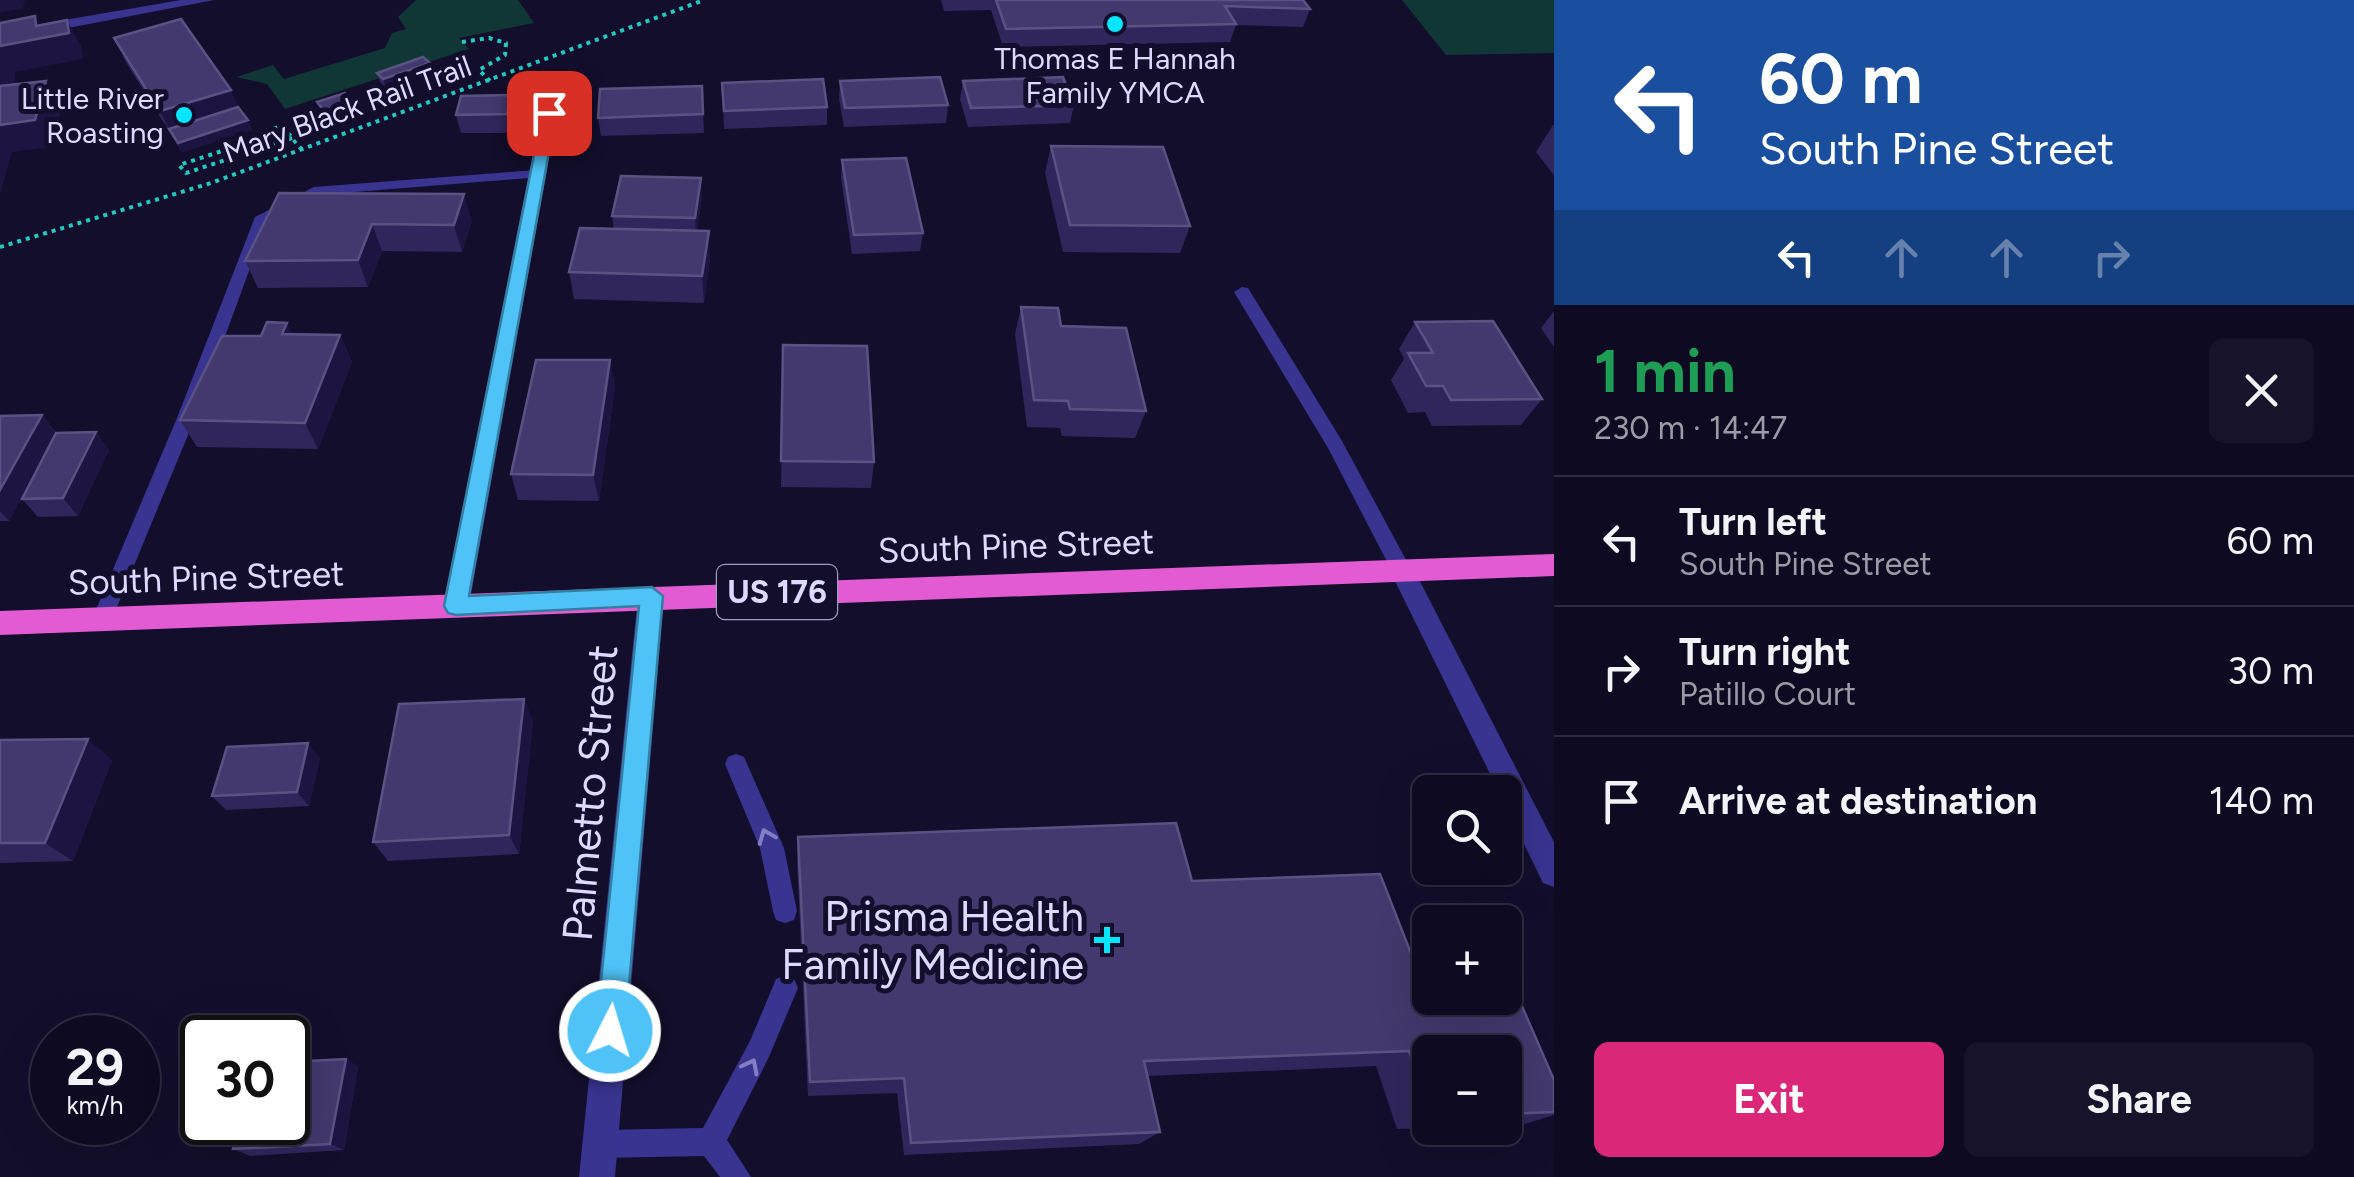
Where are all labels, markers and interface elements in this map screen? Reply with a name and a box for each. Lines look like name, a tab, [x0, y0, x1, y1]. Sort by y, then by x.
marker: Thomas E Hannah Family YMCA	[1104, 13, 1126, 35]
text: 60 m	[1759, 36, 1923, 121]
place label: Thomas E Hannah Family YMCA	[994, 40, 1236, 111]
icon: left	[1594, 40, 1724, 170]
street label: Mary Black Rail Trail	[218, 47, 476, 171]
pin	[507, 71, 592, 156]
place label: Little River Roasting	[21, 80, 164, 151]
icon: arrive	[522, 86, 577, 141]
marker: Little River Roasting	[173, 104, 195, 126]
text: South Pine Street	[1759, 121, 2114, 175]
icon: left	[1769, 230, 1824, 285]
icon: ahead	[1874, 230, 1929, 285]
icon: ahead	[1979, 230, 2034, 285]
icon: right	[2084, 230, 2139, 285]
text: 1 min	[1594, 335, 1736, 407]
button: close	[2209, 338, 2314, 443]
text: 230 m · 14:47	[1594, 409, 1787, 447]
text: Turn left	[1679, 499, 1827, 545]
icon: left	[1594, 514, 1649, 569]
text: 60 m	[2226, 518, 2314, 564]
street label: South Pine Street	[877, 520, 1155, 572]
text: South Pine Street	[1679, 545, 1932, 583]
street label: South Pine Street	[67, 552, 345, 604]
road number: US 176	[717, 565, 837, 619]
text: Turn right	[1679, 629, 1851, 675]
street label: Palmetto Street	[552, 643, 628, 943]
icon: right	[1594, 644, 1649, 699]
text: 30 m	[2227, 648, 2314, 694]
text: Patillo Court	[1679, 675, 1856, 713]
icon: arrive	[1594, 774, 1649, 829]
map controls	[1412, 775, 1522, 1145]
button: search	[1412, 775, 1522, 885]
text: Arrive at destination	[1679, 778, 2037, 824]
text: 140 m	[2209, 778, 2314, 824]
one-way arrow	[758, 828, 778, 845]
place label: Prisma Health Family Medicine	[781, 891, 1084, 990]
button: +	[1412, 905, 1522, 1015]
marker: Prisma Health Family Medicine	[1094, 927, 1120, 953]
position arrow	[558, 979, 662, 1083]
speed limit sign: 30	[180, 1015, 310, 1145]
button: −	[1412, 1035, 1522, 1145]
text: 29	[66, 1037, 124, 1098]
button: Exit	[1594, 1042, 1944, 1157]
button: Share	[1964, 1042, 2314, 1157]
one-way arrow	[739, 1059, 758, 1077]
text: km/h	[66, 1090, 124, 1120]

